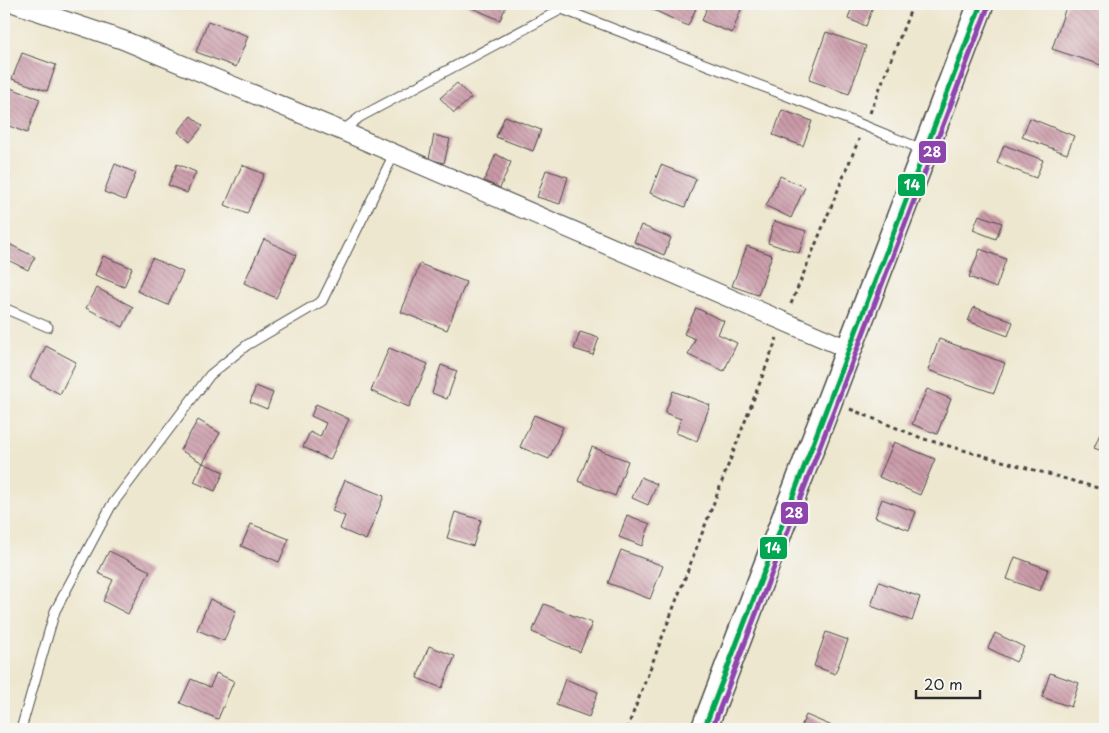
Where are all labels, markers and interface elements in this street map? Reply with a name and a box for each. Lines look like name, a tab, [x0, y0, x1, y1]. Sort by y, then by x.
line badge: 28	[918, 140, 947, 164]
text: 28	[923, 141, 942, 162]
line badge: 14	[897, 173, 926, 197]
text: 14	[904, 174, 921, 195]
line badge: 28	[780, 501, 809, 525]
text: 28	[785, 502, 804, 523]
line badge: 14	[759, 536, 788, 560]
text: 14	[765, 537, 782, 558]
scale bar	[916, 668, 980, 700]
text: 20 m	[924, 672, 963, 695]

